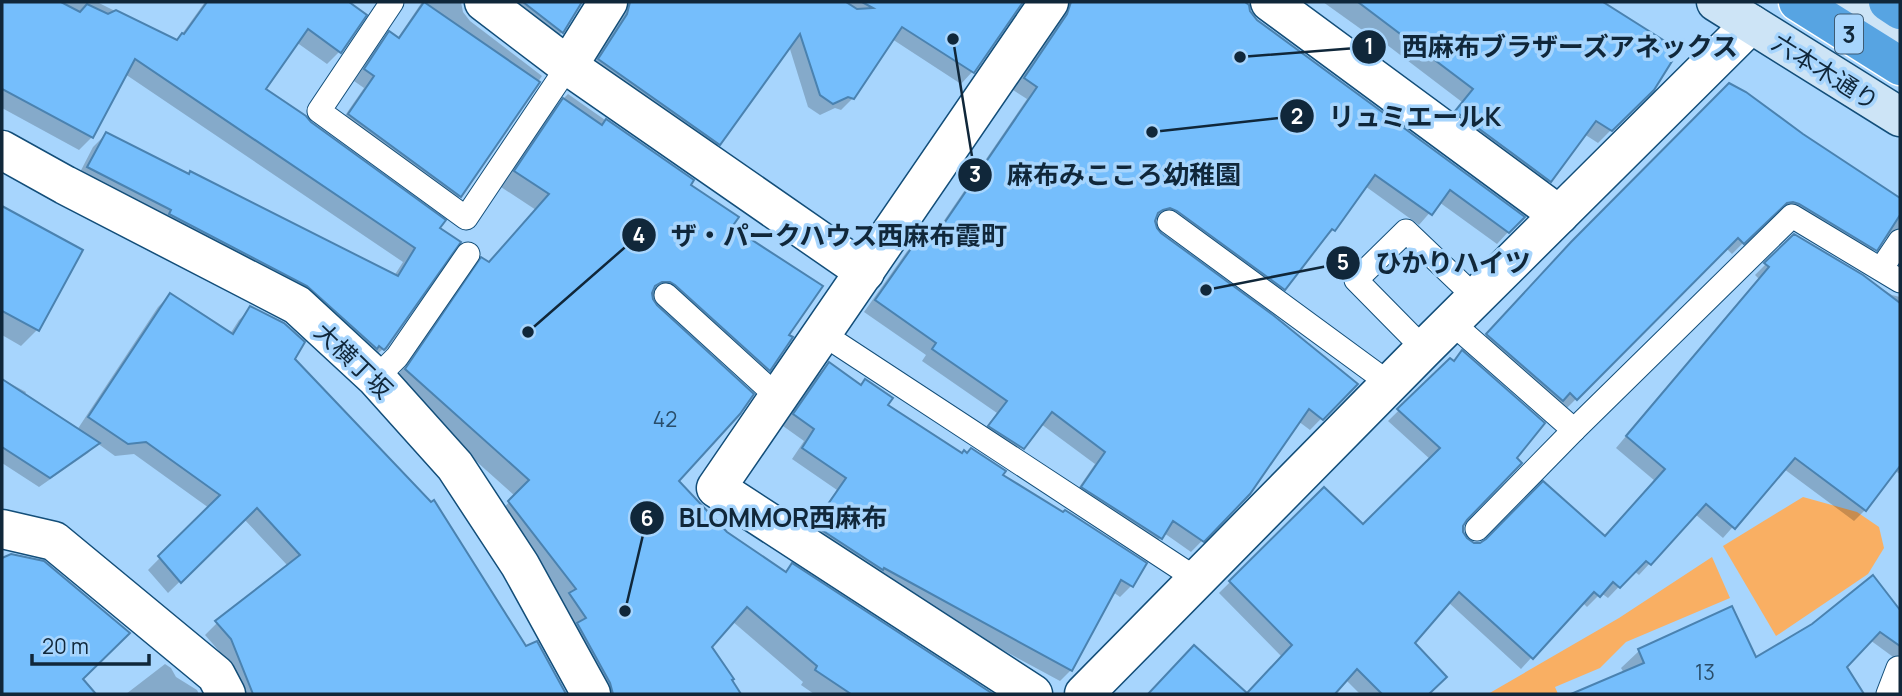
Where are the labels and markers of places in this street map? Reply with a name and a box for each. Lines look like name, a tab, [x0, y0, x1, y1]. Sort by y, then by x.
callout: 西麻布ブラザーズアネックス	[1352, 24, 1753, 71]
callout: リュミエールK	[1280, 93, 1515, 140]
callout: 麻布みこころ幼稚園	[958, 151, 1255, 198]
callout: ザ・パークハウス西麻布霞町	[621, 212, 1022, 259]
callout: ひかりハイツ	[1326, 239, 1545, 286]
callout: BLOMMOR西麻布	[630, 495, 901, 542]

